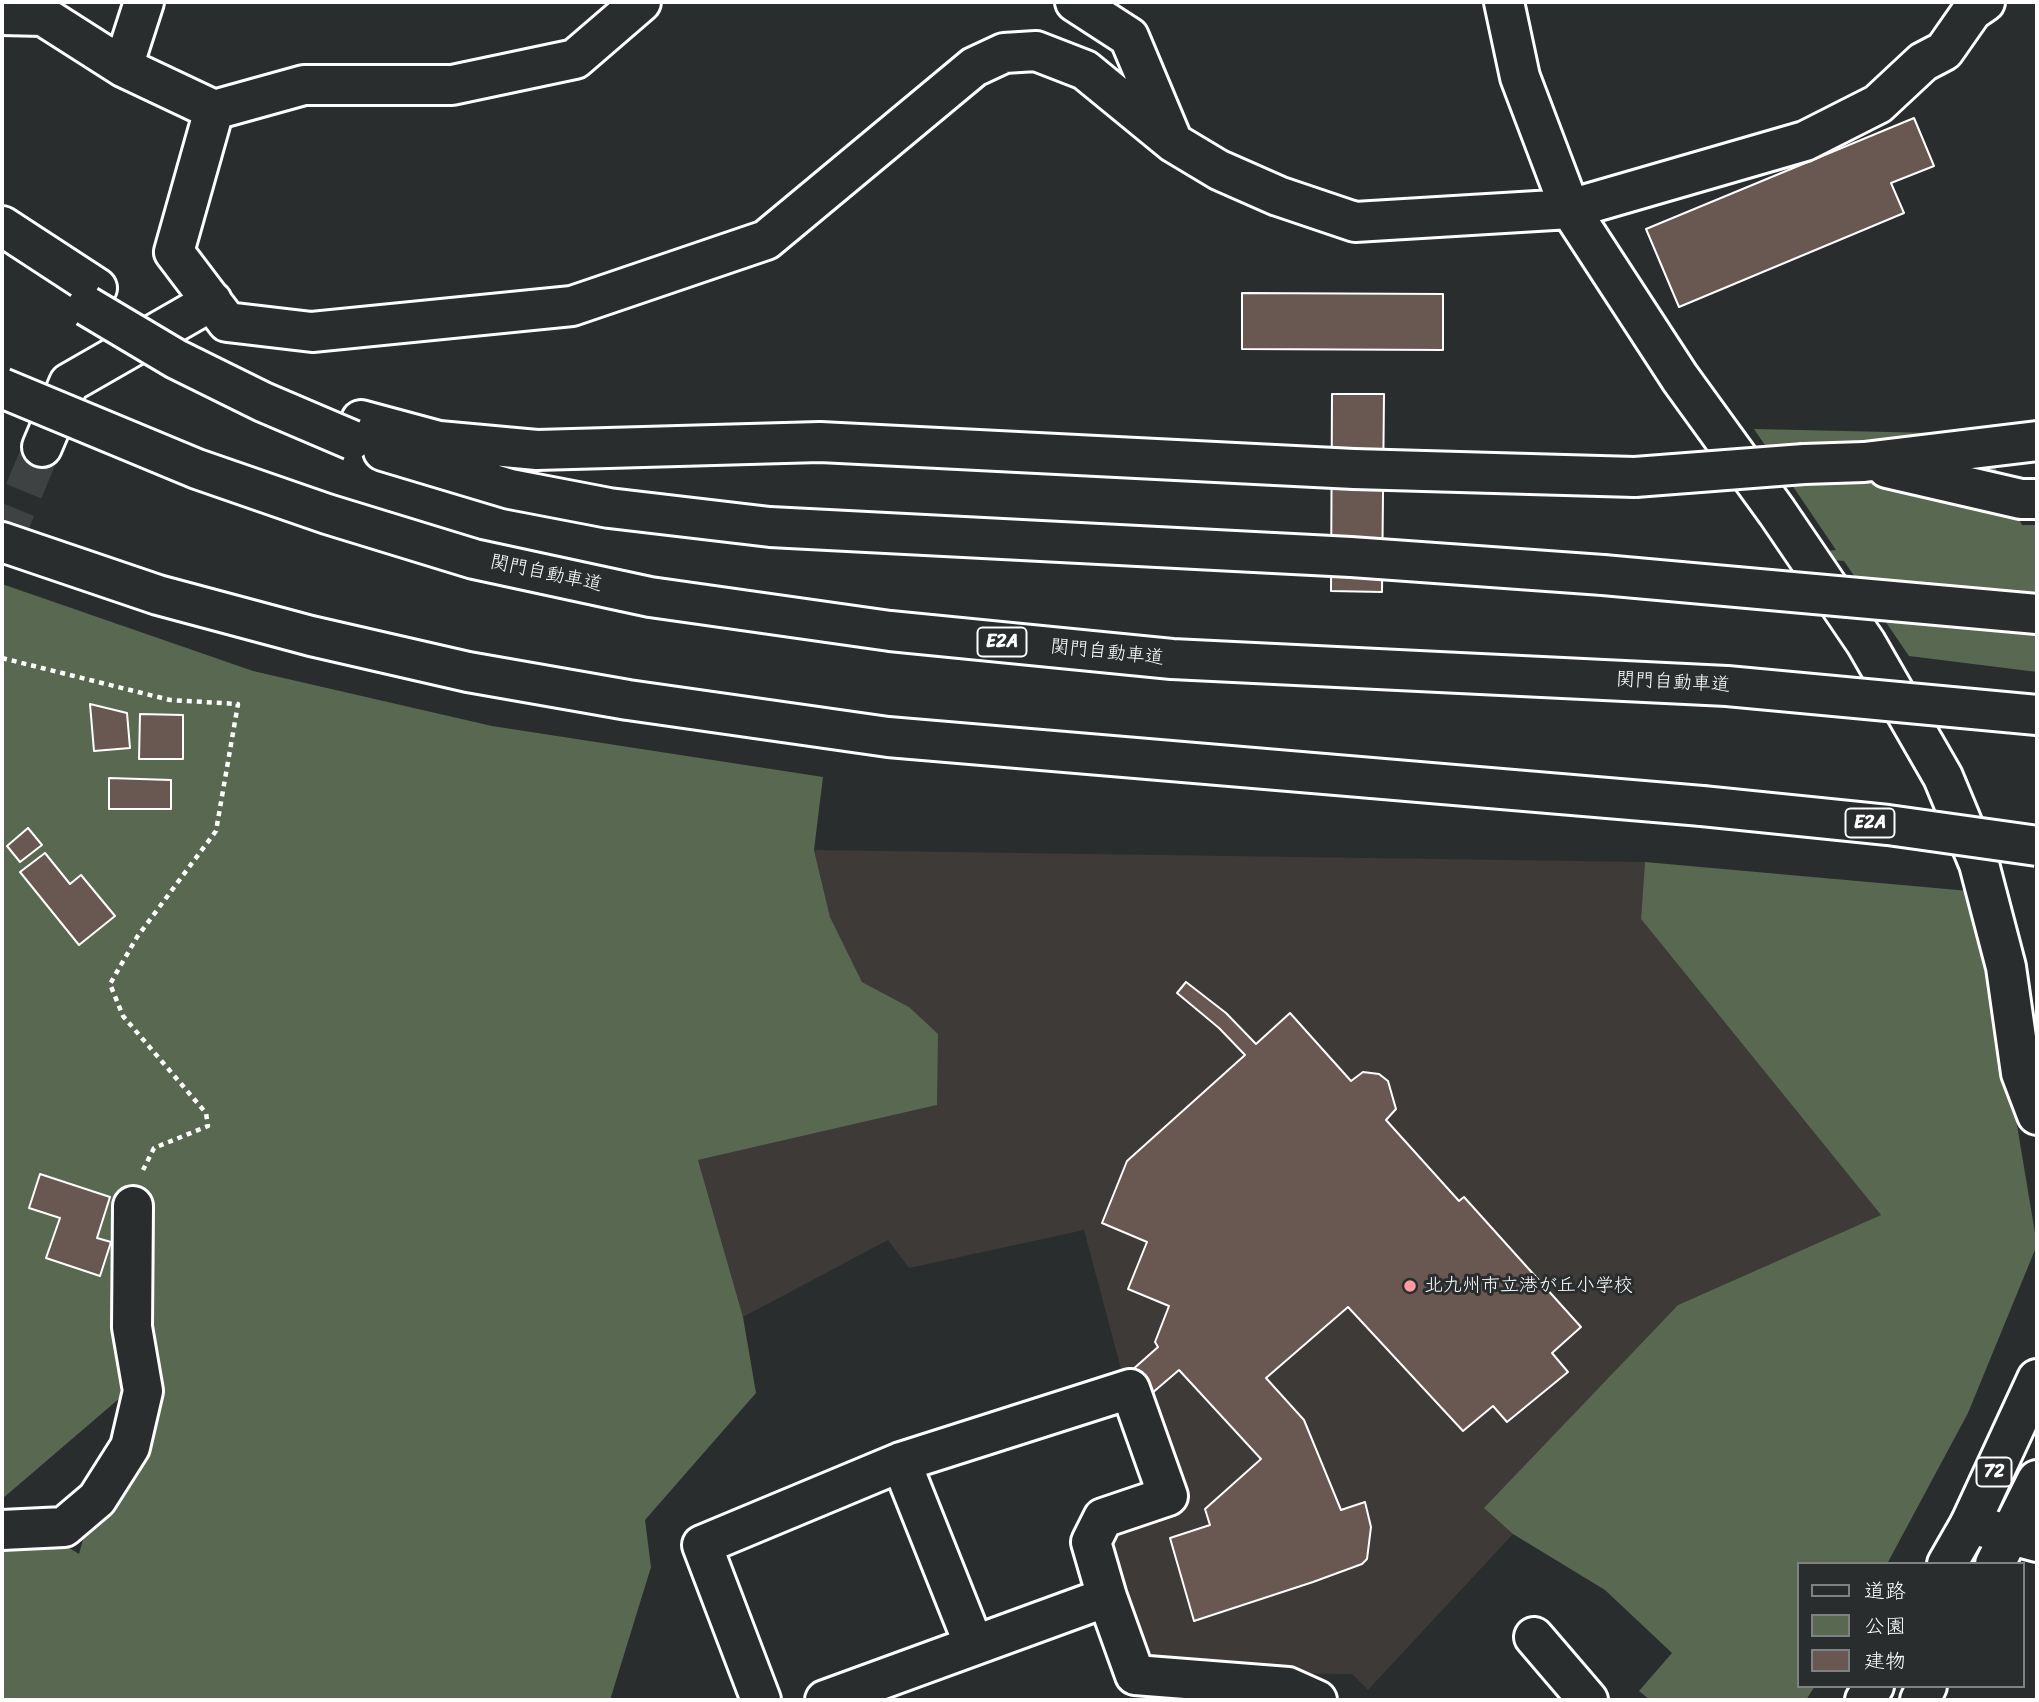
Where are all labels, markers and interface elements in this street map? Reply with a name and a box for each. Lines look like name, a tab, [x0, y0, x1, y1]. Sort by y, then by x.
street label: 関門自動車道	[488, 551, 604, 597]
road number: E2A	[978, 628, 1026, 656]
street label: 関門自動車道	[1049, 636, 1165, 670]
street label: 関門自動車道	[1615, 669, 1731, 697]
road number: E2A	[1846, 808, 1895, 838]
place label: 北九州市立港が丘小学校	[1424, 1275, 1633, 1297]
marker: 北九州市立港が丘小学校	[1402, 1278, 1418, 1294]
road number: 72	[1976, 1457, 2011, 1486]
legend	[1798, 1562, 2025, 1688]
text: 道路	[1864, 1572, 1906, 1610]
text: 公園	[1864, 1607, 1906, 1645]
text: 建物	[1864, 1642, 1906, 1680]

